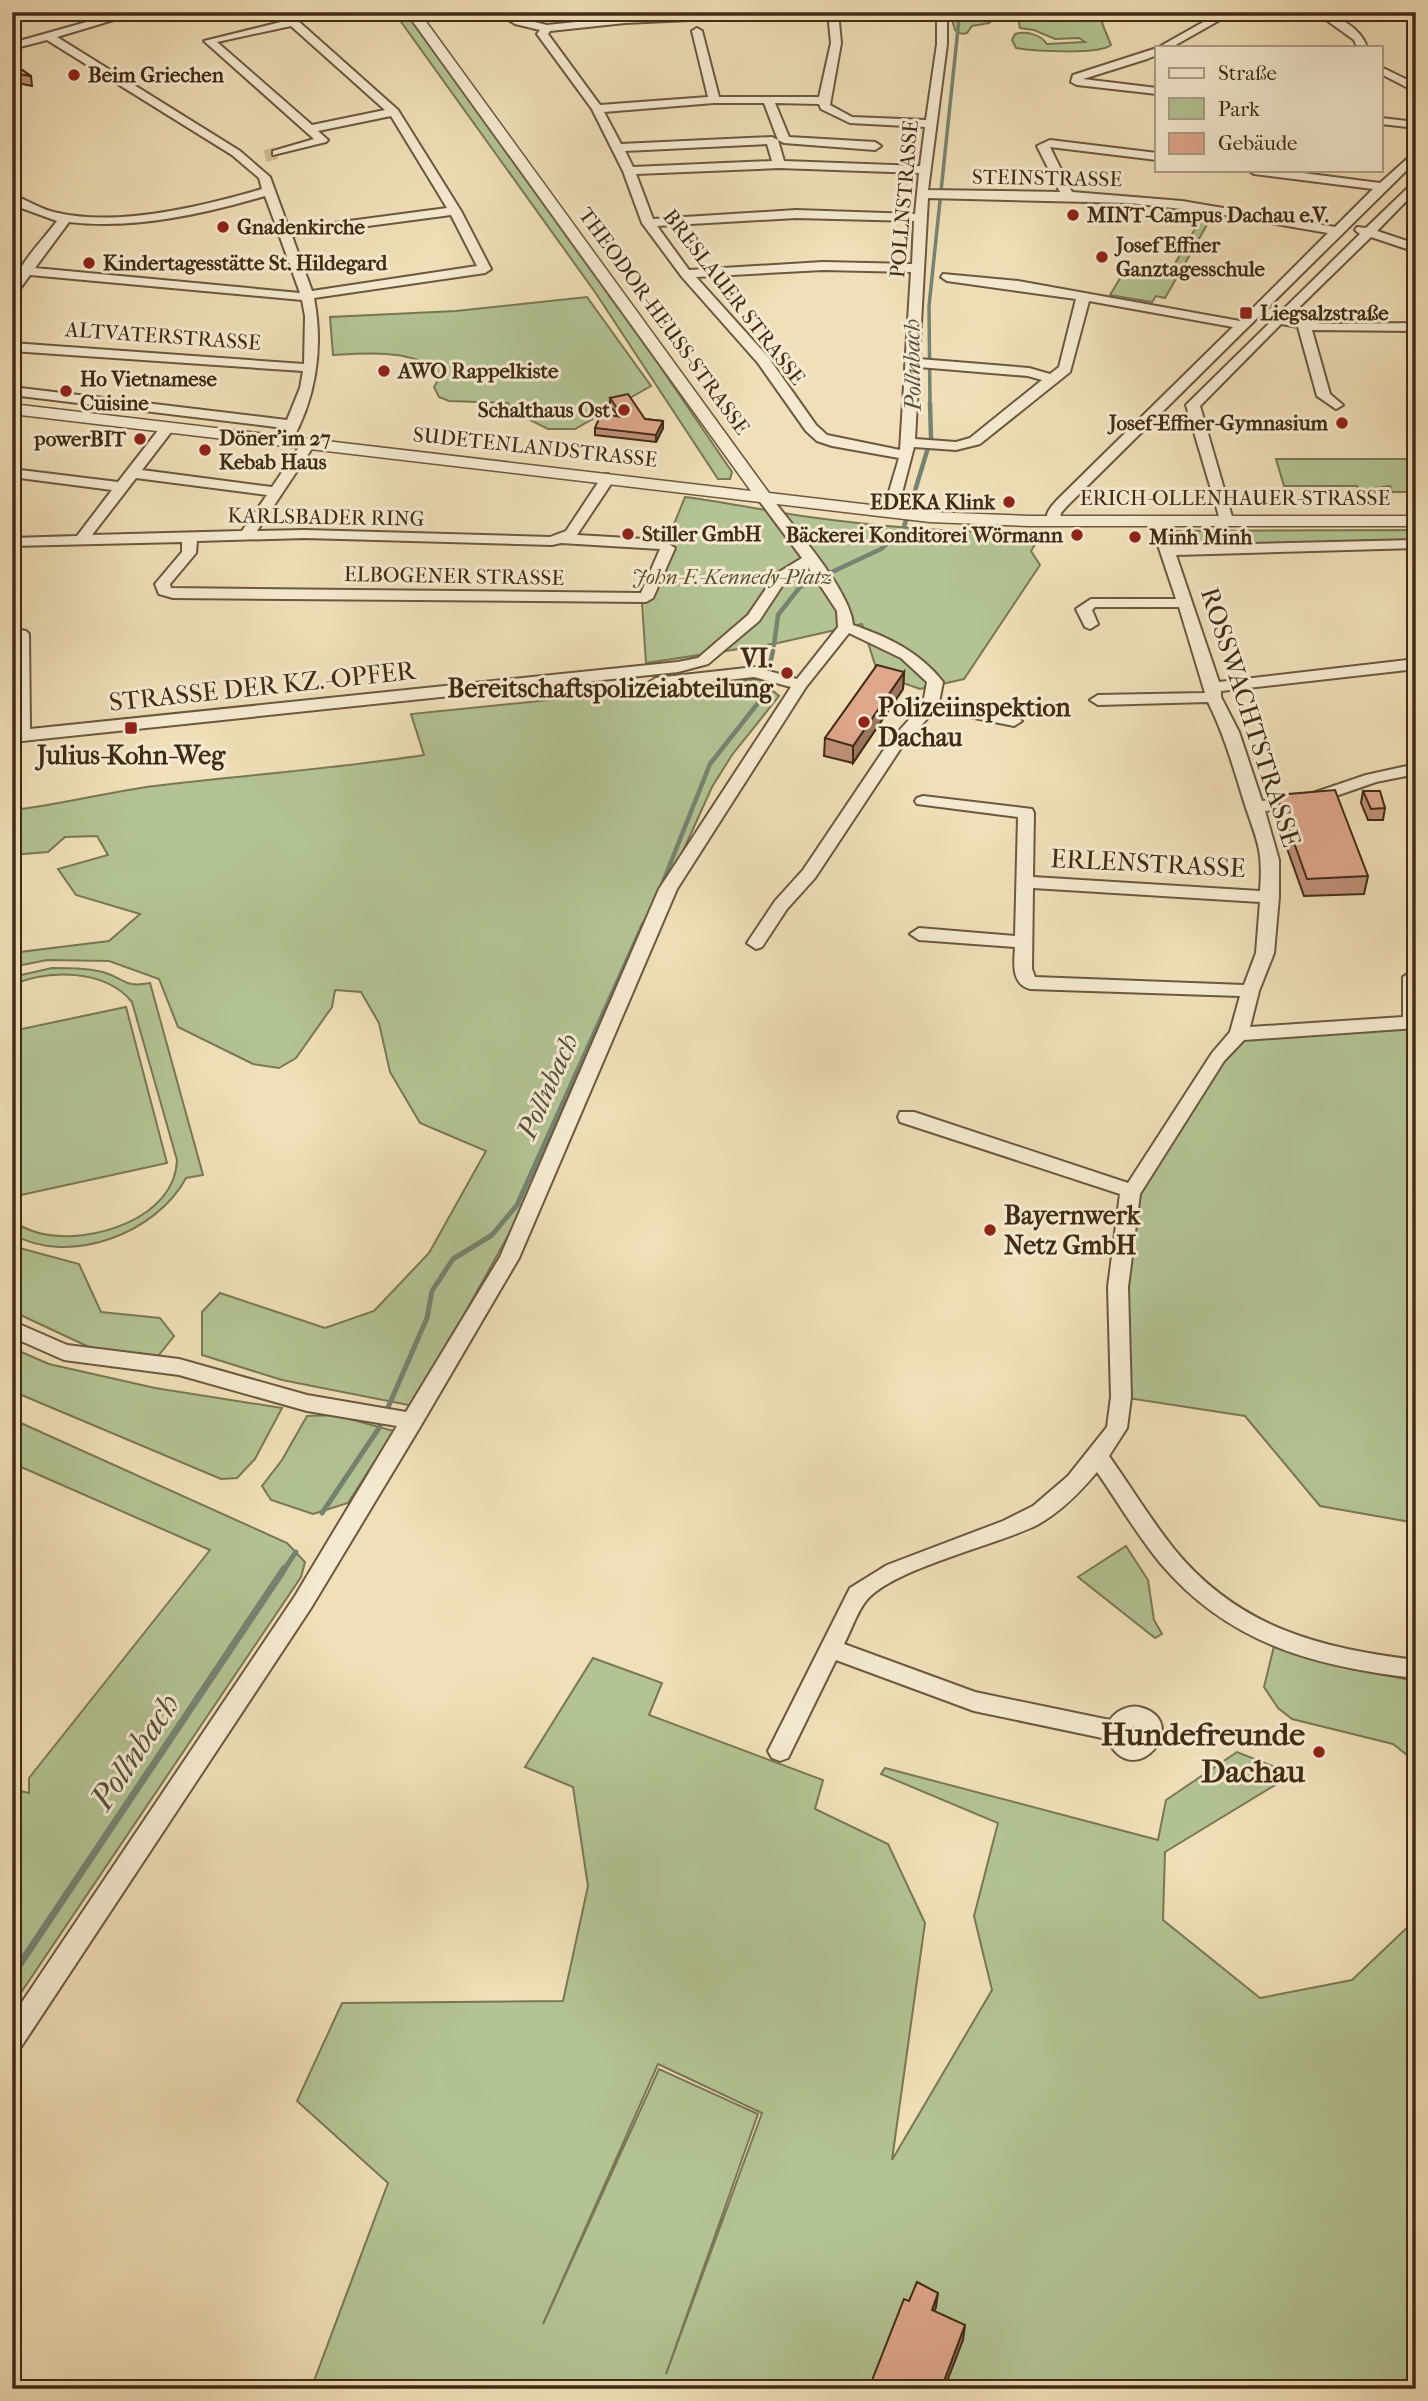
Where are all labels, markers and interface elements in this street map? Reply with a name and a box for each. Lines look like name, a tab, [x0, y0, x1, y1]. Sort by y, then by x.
legend	[1155, 46, 1382, 172]
text: Straße	[1218, 61, 1277, 85]
place label: Beim Griechen	[88, 63, 225, 87]
marker: Beim Griechen	[66, 67, 82, 83]
text: Park	[1218, 97, 1260, 121]
street label: POLLNSTRASSE	[885, 119, 923, 279]
text: Gebäude	[1218, 131, 1298, 155]
street label: STEINSTRASSE	[972, 165, 1122, 191]
street label: THEODOR-HEUSS-STRASSE	[574, 203, 754, 439]
place label: MINT-Campus Dachau e.V.	[1086, 203, 1329, 227]
street label: BRESLAUER STRASSE	[658, 205, 810, 390]
marker: MINT-Campus Dachau e.V.	[1065, 207, 1081, 223]
place label: Gnadenkirche	[237, 215, 366, 239]
marker: Gnadenkirche	[215, 219, 231, 235]
place label: Josef Effner Ganztagesschule	[1114, 233, 1266, 281]
marker: Josef Effner Ganztagesschule	[1094, 249, 1110, 265]
place label: Kindertagesstätte St. Hildegard	[103, 251, 388, 275]
marker: Kindertagesstätte St. Hildegard	[81, 255, 97, 271]
place label: Liegsalzstraße	[1260, 301, 1389, 325]
marker: Liegsalzstraße	[1238, 305, 1254, 321]
street label: ALTVATERSTRASSE	[63, 317, 262, 355]
water label: Pollnbach	[898, 319, 927, 412]
place label: AWO Rappelkiste	[396, 359, 559, 383]
marker: AWO Rappelkiste	[376, 363, 392, 379]
place label: Ho Vietnamese Cuisine	[80, 367, 217, 415]
marker: Ho Vietnamese Cuisine	[58, 383, 74, 399]
place label: Schalthaus Ost	[478, 398, 611, 422]
marker: Schalthaus Ost	[616, 402, 632, 418]
place label: Josef-Effner-Gymnasium	[1107, 411, 1329, 435]
marker: Josef-Effner-Gymnasium	[1334, 415, 1350, 431]
street label: SUDETENLANDSTRASSE	[412, 422, 659, 472]
place label: Döner'im 27 Kebab Haus	[219, 426, 331, 474]
place label: powerBIT	[33, 427, 127, 451]
marker: powerBIT	[132, 431, 148, 447]
marker: Döner'im 27 Kebab Haus	[197, 442, 213, 458]
street label: ERICH-OLLENHAUER-STRASSE	[1080, 486, 1390, 510]
place label: EDEKA Klink	[870, 490, 996, 514]
marker: EDEKA Klink	[1001, 494, 1017, 510]
street label: KARLSBADER RING	[227, 503, 425, 531]
place label: Stiller GmbH	[642, 522, 762, 546]
place label: Bäckerei Konditorei Wörmann	[786, 523, 1064, 547]
place label: Minh Minh	[1148, 525, 1253, 549]
marker: Stiller GmbH	[620, 526, 636, 542]
marker: Bäckerei Konditorei Wörmann	[1069, 527, 1085, 543]
marker: Minh Minh	[1127, 529, 1143, 545]
street label: ELBOGENER STRASSE	[344, 562, 564, 590]
park label: John-F.-Kennedy-Platz	[632, 565, 832, 589]
street label: ROSSWACHTSTRASSE	[1194, 584, 1307, 851]
place label: VI. Bereitschaftspolizeiabteilung	[448, 643, 774, 704]
street label: STRASSE DER KZ.-OPFER	[107, 655, 418, 718]
marker: VI. Bereitschaftspolizeiabteilung	[779, 665, 795, 681]
place label: Polizeiinspektion Dachau	[878, 692, 1071, 753]
marker: Polizeiinspektion Dachau	[856, 714, 872, 730]
marker: Julius-Kohn-Weg	[123, 720, 139, 736]
place label: Julius-Kohn-Weg	[34, 740, 226, 771]
street label: ERLENSTRASSE	[1050, 843, 1246, 884]
water label: Pollnbach	[509, 1028, 585, 1146]
place label: Bayernwerk Netz GmbH	[1004, 1200, 1142, 1261]
marker: Bayernwerk Netz GmbH	[982, 1222, 998, 1238]
water label: Pollnbach	[81, 1686, 188, 1819]
place label: Hundefreunde Dachau	[1101, 1716, 1306, 1790]
marker: Hundefreunde Dachau	[1311, 1744, 1327, 1760]

